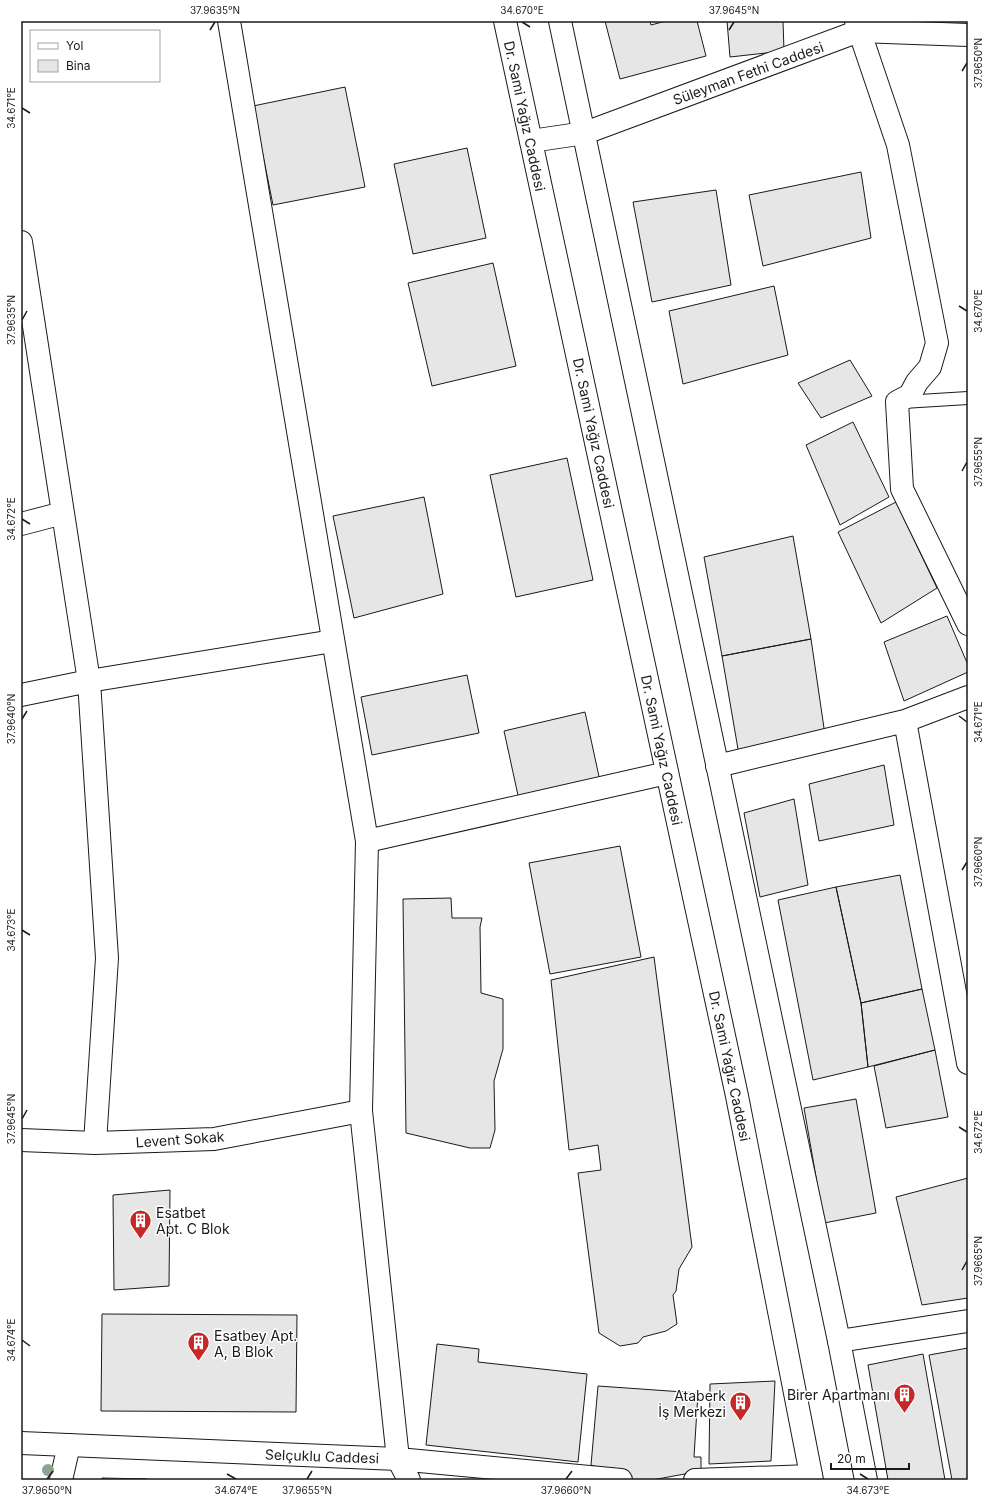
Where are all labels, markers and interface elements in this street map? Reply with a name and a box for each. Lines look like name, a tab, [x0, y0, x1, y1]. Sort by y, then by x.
text: 37.9635°N	[190, 4, 240, 16]
text: 34.670°E	[500, 4, 544, 16]
text: 37.9645°N	[709, 4, 759, 16]
legend	[30, 30, 160, 82]
text: Yol	[66, 38, 83, 53]
street label: Süleyman Fethi Caddesi	[670, 38, 826, 108]
text: 37.9650°N	[972, 38, 984, 88]
street label: Dr. Sami Yağız Caddesi	[501, 39, 549, 193]
text: Bina	[66, 58, 91, 73]
text: 34.671°E	[5, 87, 17, 129]
text: 34.670°E	[972, 289, 984, 333]
text: 37.9635°N	[5, 295, 17, 345]
street label: Dr. Sami Yağız Caddesi	[570, 356, 618, 510]
text: 37.9655°N	[972, 437, 984, 487]
text: 34.672°E	[5, 497, 17, 541]
street label: Dr. Sami Yağız Caddesi	[638, 673, 686, 827]
text: 37.9640°N	[5, 694, 17, 744]
text: 34.671°E	[972, 701, 984, 743]
text: 37.9660°N	[972, 837, 984, 887]
text: 34.673°E	[5, 908, 17, 952]
street label: Dr. Sami Yağız Caddesi	[706, 989, 754, 1143]
text: 37.9645°N	[5, 1094, 17, 1144]
text: 34.672°E	[972, 1110, 984, 1154]
street label: Levent Sokak	[135, 1127, 225, 1151]
place label: Esatbet Apt. C Blok	[156, 1204, 230, 1237]
building icon: Esatbet Apt. C Blok	[128, 1207, 154, 1240]
text: 37.9665°N	[972, 1236, 984, 1286]
text: 34.674°E	[5, 1318, 17, 1362]
place label: Esatbey Apt. A, B Blok	[214, 1327, 297, 1360]
building icon: Esatbey Apt. A, B Blok	[186, 1330, 212, 1363]
building icon: Birer Apartmanı	[892, 1381, 918, 1414]
place label: Birer Apartmanı	[787, 1386, 890, 1403]
place label: Ataberk İş Merkezi	[658, 1387, 726, 1420]
building icon: Ataberk İş Merkezi	[728, 1390, 754, 1423]
scale bar	[831, 1445, 909, 1471]
street label: Selçuklu Caddesi	[265, 1446, 379, 1466]
text: 20 m	[837, 1451, 866, 1466]
text: 37.9650°N	[22, 1484, 72, 1496]
text: 34.674°E	[214, 1484, 258, 1496]
text: 37.9655°N	[282, 1484, 332, 1496]
text: 37.9660°N	[541, 1484, 591, 1496]
text: 34.673°E	[846, 1484, 890, 1496]

